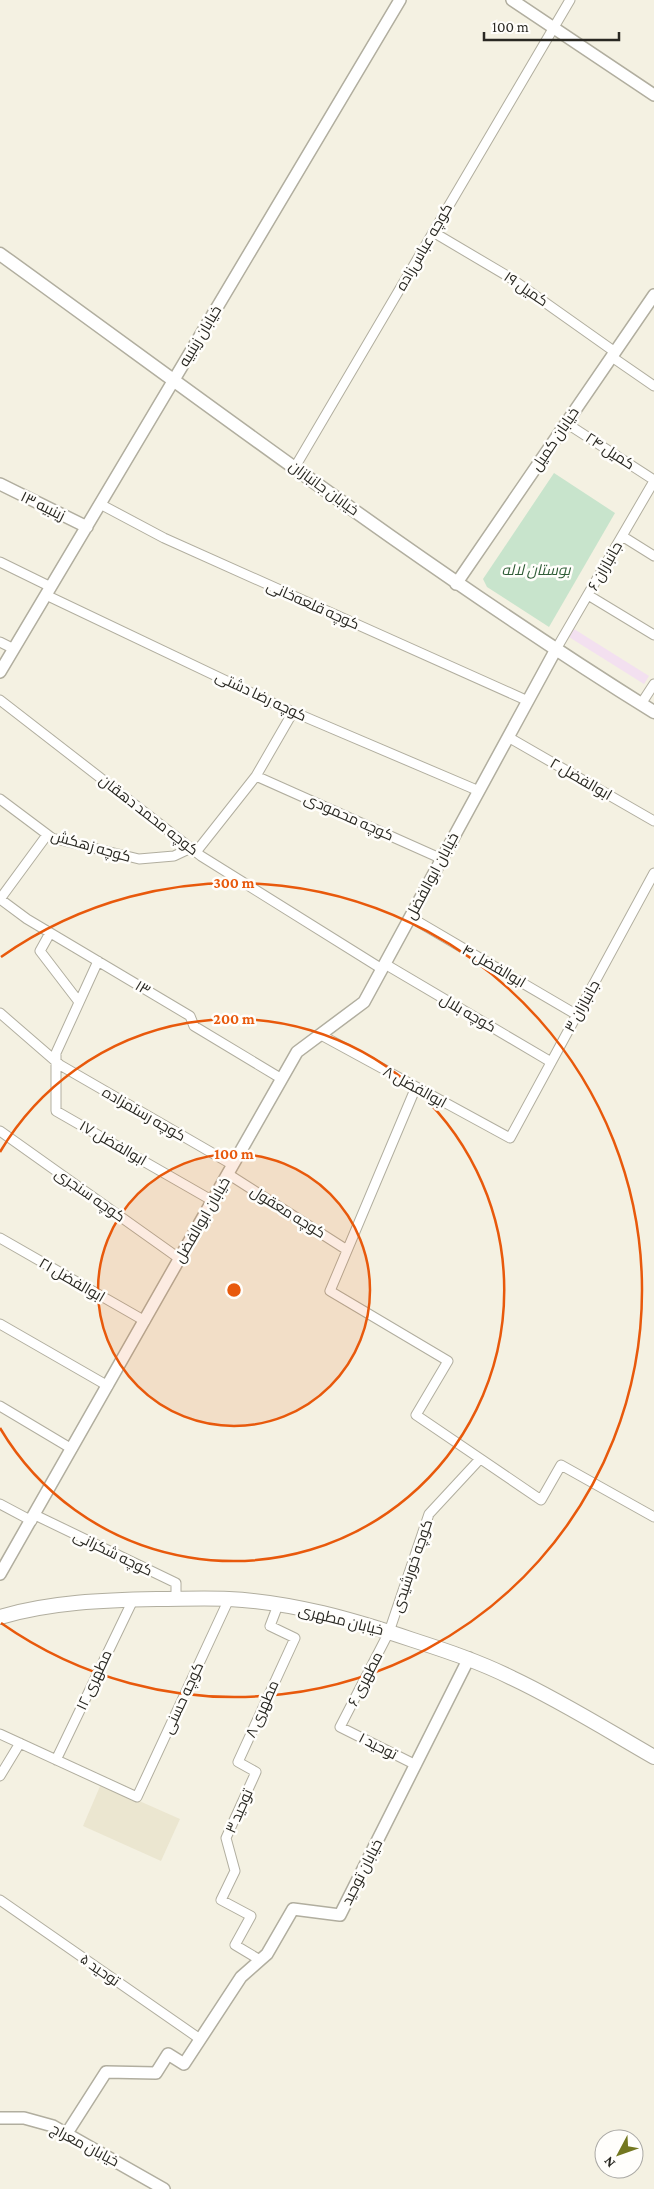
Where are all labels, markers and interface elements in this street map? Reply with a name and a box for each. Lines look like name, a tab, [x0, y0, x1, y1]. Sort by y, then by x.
scale bar	[484, 10, 619, 42]
text: 100 m	[492, 19, 529, 35]
street label: کوچه عباس‌زاده	[393, 201, 457, 294]
street label: کمیل ۱۹	[500, 268, 551, 311]
street label: خیابان زینبیه	[176, 303, 226, 370]
street label: خیابان کمیل	[528, 404, 584, 475]
street label: کمیل ۲۴	[581, 429, 637, 474]
street label: خیابان جانبازان	[285, 457, 362, 520]
street label: زینبیه ۱۳	[18, 488, 68, 524]
street label: جانبازان ۶	[585, 539, 627, 594]
park label: بوستان لاله	[501, 562, 572, 579]
street label: کوچه قلعه‌خانی	[263, 577, 362, 634]
street label: کوچه رضا دشتی	[212, 668, 309, 726]
street label: ابوالفضل ۲	[546, 755, 615, 805]
street label: کوچه محمد دهقان	[95, 772, 201, 860]
street label: کوچه محمودی	[301, 790, 396, 846]
street label: کوچه زهکش	[49, 827, 133, 867]
street label: خیابان ابوالفضل	[402, 830, 463, 923]
text: 300 m	[213, 875, 255, 891]
street label: ابوالفضل ۴	[458, 941, 529, 992]
street label: ۱۳	[133, 977, 153, 999]
street label: جانبازان ۳	[561, 977, 604, 1036]
street label: کوچه بلال	[436, 991, 499, 1037]
text: 200 m	[213, 1011, 255, 1027]
street label: ابوالفضل ۸	[380, 1063, 449, 1113]
street label: کوچه رستمزاده	[99, 1084, 188, 1146]
street label: ابوالفضل ۱۷	[76, 1117, 149, 1170]
text: 100 m	[214, 1146, 254, 1162]
street label: کوچه سنجری	[51, 1165, 128, 1227]
street label: خیابان ابوالفضل	[171, 1174, 235, 1267]
street label: کوچه معقول	[247, 1183, 328, 1243]
street label: ابوالفضل ۲۱	[35, 1255, 108, 1307]
centre of rings	[225, 1281, 243, 1299]
street label: کوچه خورشیدی	[389, 1518, 437, 1615]
street label: کوچه شکرانی	[70, 1527, 155, 1581]
street label: خیابان مطهری	[296, 1602, 385, 1640]
street label: مطهری ۱۲	[73, 1648, 117, 1713]
street label: مطهری ۶	[345, 1649, 387, 1710]
street label: کوچه حسنی	[160, 1660, 208, 1737]
street label: مطهری ۸	[242, 1678, 284, 1741]
street label: توحید ۱	[356, 1730, 400, 1763]
street label: توحید ۳	[222, 1787, 257, 1836]
street label: خیابان توحید	[339, 1836, 387, 1909]
street label: توحید ۵	[77, 1951, 123, 1990]
street label: خیابان معراج	[47, 2120, 122, 2172]
north arrow	[594, 2129, 644, 2179]
text: N	[600, 2153, 618, 2171]

